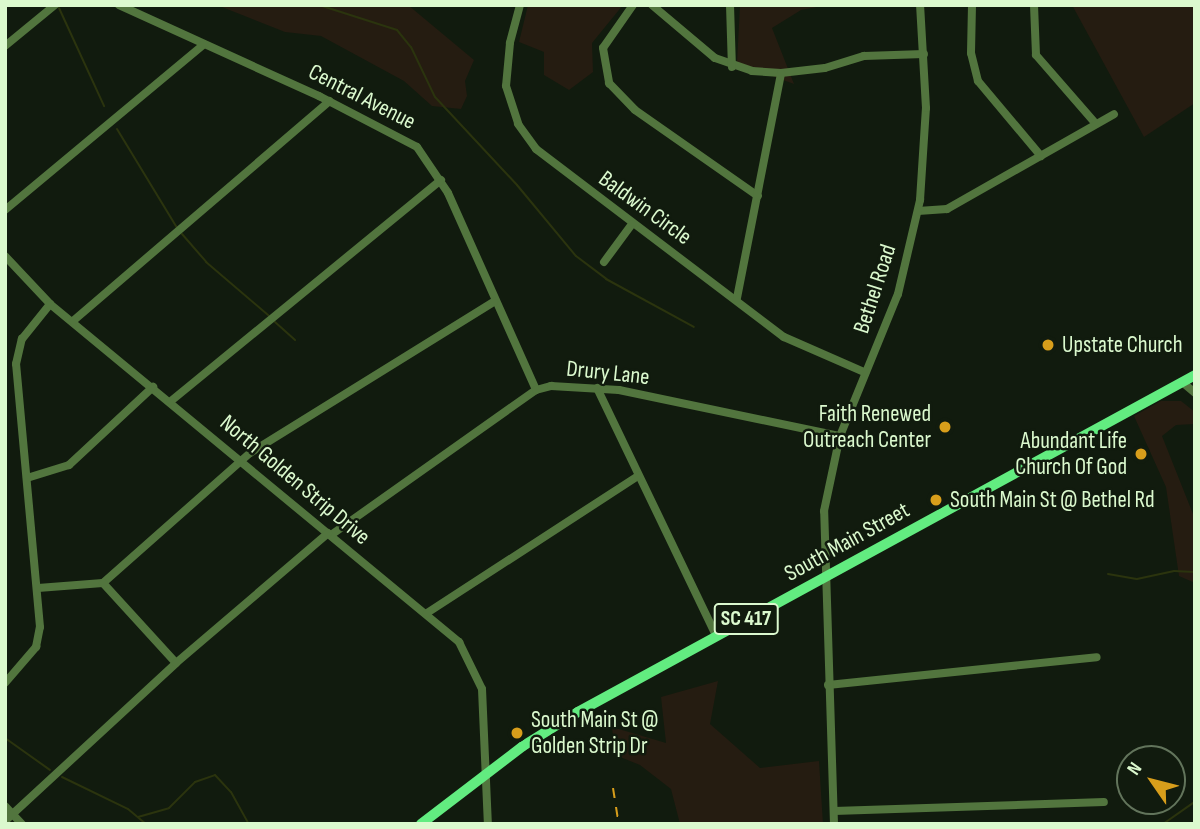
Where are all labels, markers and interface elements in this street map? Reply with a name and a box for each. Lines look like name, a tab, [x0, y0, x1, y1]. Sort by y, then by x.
street label: Central Avenue	[304, 58, 420, 136]
street label: Baldwin Circle	[593, 165, 697, 251]
street label: Bethel Road	[848, 241, 902, 337]
place label: Upstate Church	[1062, 331, 1183, 359]
marker: Upstate Church	[1040, 337, 1056, 353]
street label: Drury Lane	[565, 355, 651, 391]
place label: Faith Renewed Outreach Center	[803, 400, 931, 454]
street label: North Golden Strip Drive	[214, 409, 376, 551]
marker: Faith Renewed Outreach Center	[937, 419, 953, 435]
place label: Abundant Life Church Of God	[1015, 427, 1127, 481]
marker: Abundant Life Church Of God	[1133, 446, 1149, 462]
place label: South Main St @ Bethel Rd	[950, 486, 1155, 514]
marker: South Main St @ Bethel Rd	[928, 492, 944, 508]
street label: South Main Street	[780, 496, 914, 588]
road number: SC 417	[713, 602, 779, 636]
place label: South Main St @ Golden Strip Dr	[531, 706, 659, 760]
marker: South Main St @ Golden Strip Dr	[509, 725, 525, 741]
north arrow	[1116, 745, 1186, 815]
text: N	[1123, 758, 1147, 780]

